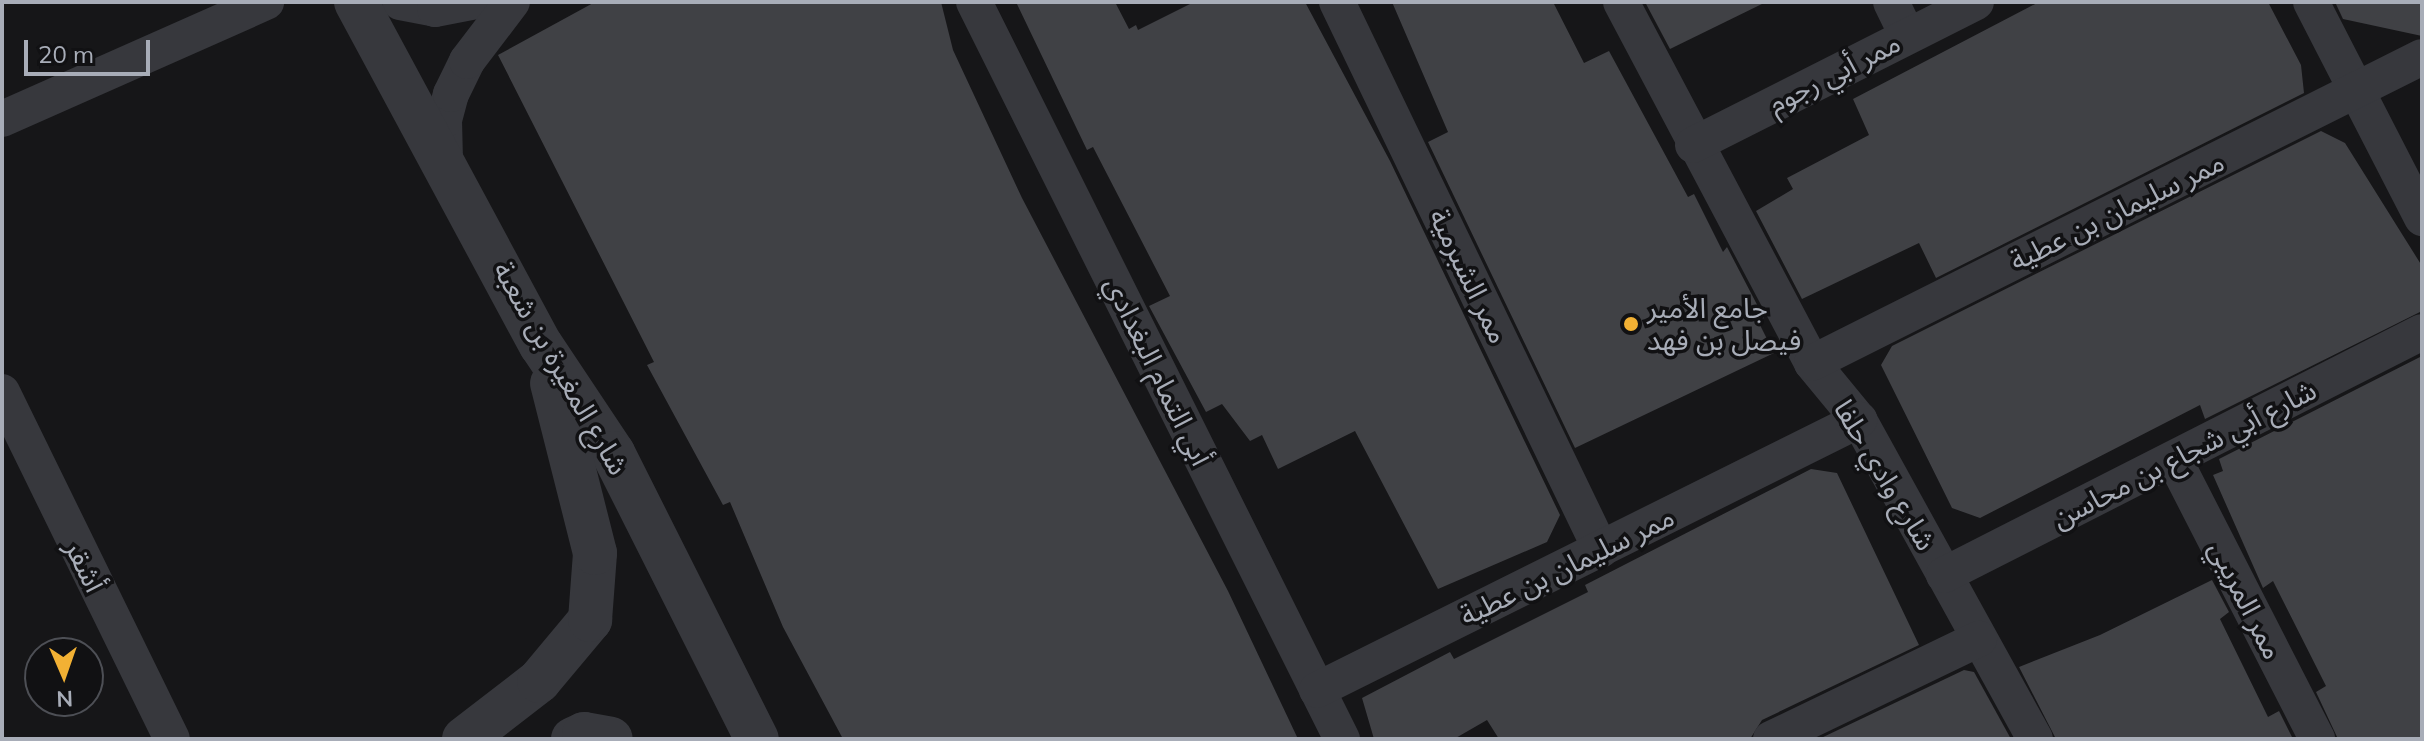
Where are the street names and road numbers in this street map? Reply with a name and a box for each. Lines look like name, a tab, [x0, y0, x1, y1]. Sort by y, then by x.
street label: ممر أبي رجوم	[1762, 25, 1906, 121]
street label: ممر سليمان بن عطية	[2004, 145, 2230, 277]
street label: ممر الشبرمية	[1422, 203, 1516, 349]
street label: شارع المغيرة بن شعبة	[486, 255, 636, 481]
street label: أبي التمام البغدادي	[1098, 271, 1218, 471]
street label: شارع أبي شجاع بن محاسن	[2046, 373, 2322, 535]
street label: شارع وادي حلفا	[1827, 394, 1943, 556]
street label: ممر سليمان بن عطية	[1454, 500, 1680, 632]
street label: أشقر	[58, 535, 112, 597]
street label: ممر المريبي	[2202, 535, 2290, 665]

